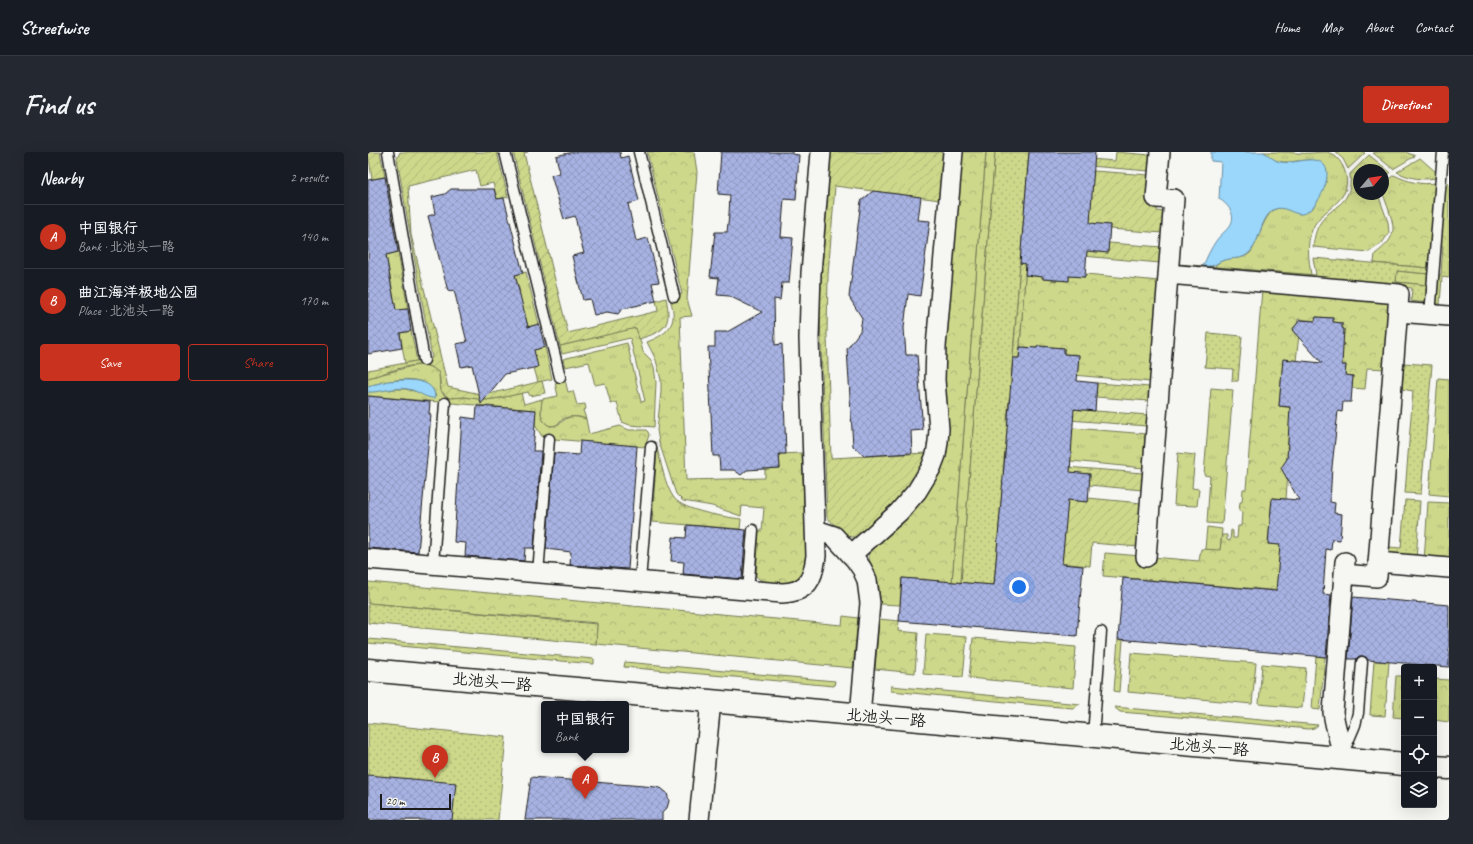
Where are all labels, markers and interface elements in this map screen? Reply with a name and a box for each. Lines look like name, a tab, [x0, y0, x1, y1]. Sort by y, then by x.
text: Streetwise	[20, 16, 88, 40]
text: Home	[1274, 19, 1300, 36]
text: Map	[1322, 19, 1343, 36]
text: About	[1365, 19, 1393, 36]
text: Contact	[1415, 19, 1453, 36]
button: Directions	[1363, 86, 1449, 123]
text: Find us	[24, 87, 94, 122]
north arrow	[1353, 164, 1389, 200]
text: Nearby	[40, 168, 83, 189]
text: 2 results	[290, 170, 328, 186]
text: 中国银行	[78, 219, 138, 238]
text: A	[50, 229, 56, 245]
text: 140 m	[300, 229, 328, 245]
text: Bank · 北池头一路	[78, 239, 175, 255]
text: 曲江海洋极地公园	[78, 283, 198, 302]
text: B	[50, 293, 56, 309]
text: 170 m	[300, 293, 328, 309]
text: Place · 北池头一路	[78, 303, 175, 319]
button: Save	[40, 344, 180, 381]
button: Share	[188, 344, 328, 381]
your location	[1009, 577, 1029, 597]
map controls	[1401, 664, 1437, 808]
button: +	[1401, 664, 1437, 700]
street label: 北池头一路	[451, 669, 533, 695]
button: −	[1401, 700, 1437, 736]
popup	[541, 701, 629, 753]
street label: 北池头一路	[845, 705, 927, 731]
text: 中国银行	[555, 710, 615, 729]
text: Bank	[555, 729, 578, 745]
street label: 北池头一路	[1168, 734, 1250, 760]
button: locate	[1401, 736, 1437, 772]
pin: B	[422, 745, 448, 778]
pin: A	[572, 766, 598, 799]
button: layers	[1401, 772, 1437, 808]
scale bar	[380, 792, 451, 811]
text: 20 m	[386, 794, 405, 808]

